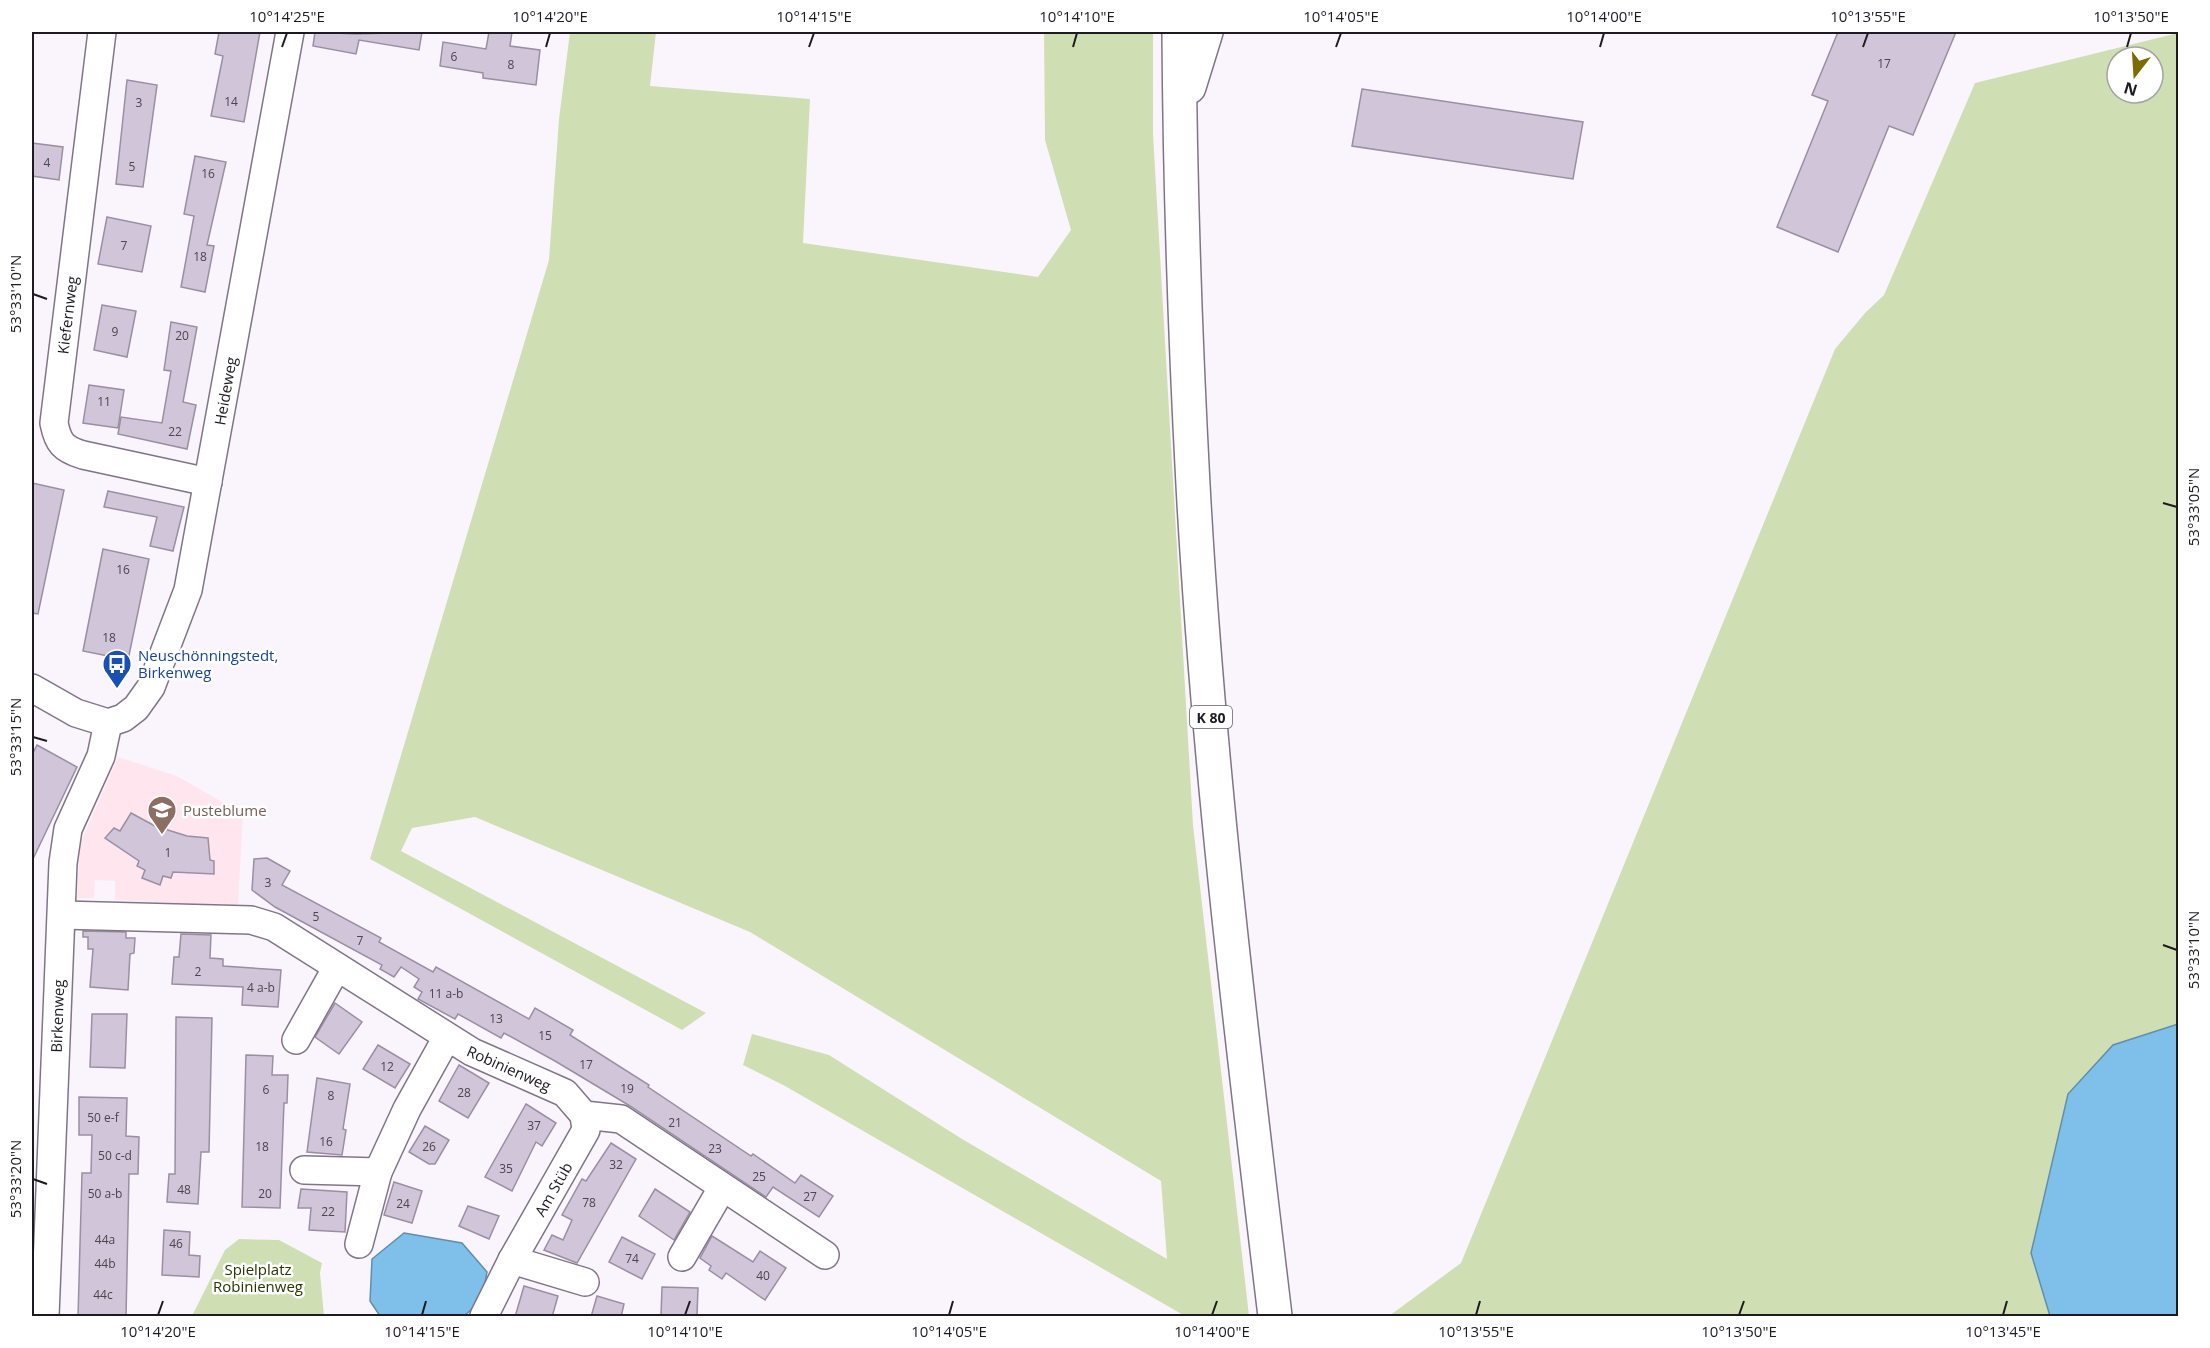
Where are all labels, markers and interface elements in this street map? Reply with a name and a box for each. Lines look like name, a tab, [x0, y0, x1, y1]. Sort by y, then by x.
text: 10°14'25"E	[249, 6, 325, 26]
text: 10°14'20"E	[512, 6, 588, 26]
text: 10°14'15"E	[776, 6, 852, 26]
text: 10°14'10"E	[1039, 6, 1115, 26]
text: 10°14'05"E	[1303, 6, 1379, 26]
text: 10°14'00"E	[1566, 6, 1642, 26]
text: 10°13'55"E	[1830, 6, 1906, 26]
text: 10°13'50"E	[2093, 6, 2169, 26]
north arrow	[2105, 45, 2165, 105]
house number: 6	[451, 48, 458, 65]
house number: 17	[1877, 55, 1891, 72]
house number: 8	[508, 56, 515, 73]
text: N	[2121, 77, 2140, 102]
house number: 14	[224, 93, 238, 110]
house number: 3	[136, 94, 143, 111]
house number: 4	[44, 154, 51, 171]
house number: 5	[129, 158, 136, 175]
house number: 16	[201, 165, 215, 182]
house number: 7	[121, 237, 128, 254]
house number: 18	[193, 248, 207, 265]
text: 53°33'10"N	[5, 255, 25, 333]
street label: Kiefernweg	[52, 275, 82, 355]
house number: 9	[112, 323, 119, 340]
house number: 20	[175, 327, 189, 344]
street label: Heideweg	[209, 355, 241, 427]
house number: 11	[97, 393, 111, 410]
house number: 22	[168, 423, 182, 440]
text: 53°33'05"N	[2183, 468, 2203, 546]
house number: 16	[116, 561, 130, 578]
house number: 18	[102, 629, 116, 646]
place label: Neuschönningstedt, Birkenweg	[138, 645, 278, 682]
bus stop icon: Neuschönningstedt, Birkenweg	[101, 648, 133, 690]
text: 53°33'15"N	[5, 698, 25, 776]
road number: K 80	[1190, 706, 1232, 728]
school or university icon: Pusteblume	[146, 794, 178, 836]
place label: Pusteblume	[183, 800, 267, 820]
house number: 1	[165, 844, 171, 861]
house number: 3	[265, 874, 272, 891]
house number: 5	[313, 908, 320, 925]
text: 53°33'10"N	[2183, 911, 2203, 989]
house number: 7	[357, 932, 364, 949]
house number: 2	[195, 963, 202, 980]
street label: Birkenweg	[46, 979, 68, 1053]
house number: 4 a-b	[247, 979, 275, 996]
house number: 11 a-b	[429, 985, 463, 1002]
house number: 13	[489, 1010, 503, 1027]
house number: 15	[538, 1027, 552, 1044]
street label: Robinienweg	[464, 1041, 554, 1095]
house number: 17	[579, 1056, 593, 1073]
house number: 12	[380, 1058, 394, 1075]
house number: 19	[620, 1080, 634, 1097]
house number: 6	[263, 1081, 270, 1098]
house number: 28	[457, 1084, 471, 1101]
house number: 8	[328, 1087, 335, 1104]
house number: 50 e-f	[87, 1109, 120, 1126]
house number: 21	[668, 1114, 682, 1131]
house number: 37	[527, 1117, 541, 1134]
house number: 16	[319, 1133, 333, 1150]
house number: 18	[255, 1138, 269, 1155]
house number: 26	[422, 1138, 436, 1155]
text: 53°33'20"N	[5, 1140, 25, 1218]
house number: 23	[708, 1140, 722, 1157]
house number: 50 c-d	[98, 1147, 132, 1164]
house number: 32	[609, 1156, 623, 1173]
street label: Am Stüb	[530, 1158, 576, 1220]
house number: 35	[499, 1160, 513, 1177]
house number: 25	[752, 1168, 766, 1185]
house number: 48	[177, 1181, 191, 1198]
house number: 50 a-b	[88, 1185, 122, 1202]
house number: 20	[258, 1185, 272, 1202]
house number: 27	[803, 1188, 817, 1205]
house number: 78	[582, 1194, 596, 1211]
house number: 24	[396, 1195, 410, 1212]
house number: 22	[321, 1203, 335, 1220]
house number: 44a	[95, 1231, 115, 1248]
house number: 46	[169, 1235, 183, 1252]
house number: 74	[625, 1250, 639, 1267]
house number: 44b	[94, 1255, 116, 1272]
park label: Spielplatz Robinienweg	[213, 1259, 303, 1296]
house number: 40	[756, 1267, 770, 1284]
house number: 44c	[93, 1286, 113, 1303]
text: 10°14'20"E	[120, 1321, 196, 1341]
text: 10°14'15"E	[384, 1321, 460, 1341]
text: 10°14'10"E	[647, 1321, 723, 1341]
text: 10°14'05"E	[911, 1321, 987, 1341]
text: 10°14'00"E	[1174, 1321, 1250, 1341]
text: 10°13'55"E	[1438, 1321, 1514, 1341]
text: 10°13'50"E	[1701, 1321, 1777, 1341]
text: 10°13'45"E	[1965, 1321, 2041, 1341]

